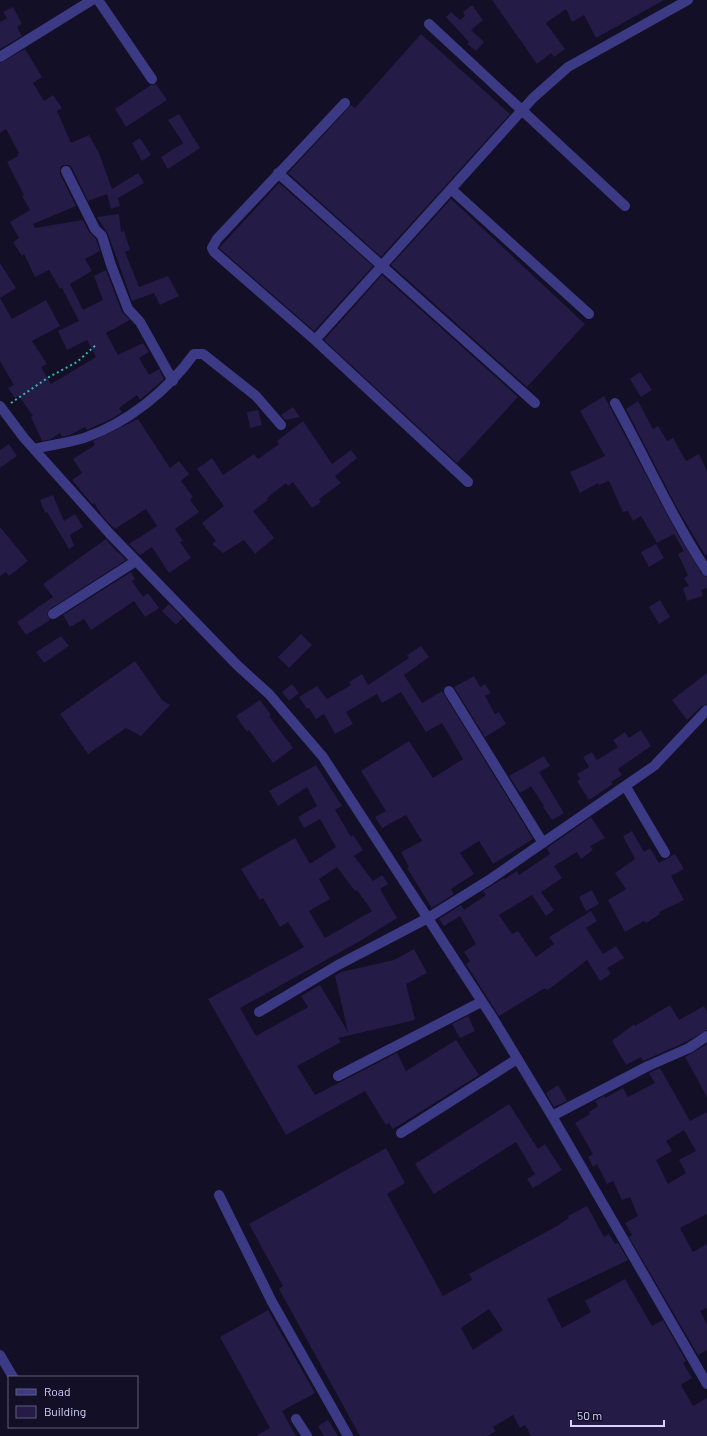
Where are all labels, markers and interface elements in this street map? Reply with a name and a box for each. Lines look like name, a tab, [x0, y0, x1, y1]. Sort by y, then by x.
legend	[8, 1376, 138, 1428]
text: Road	[44, 1384, 71, 1398]
scale bar	[571, 1402, 664, 1428]
text: Building	[44, 1404, 86, 1418]
text: 50 m	[577, 1408, 602, 1422]

